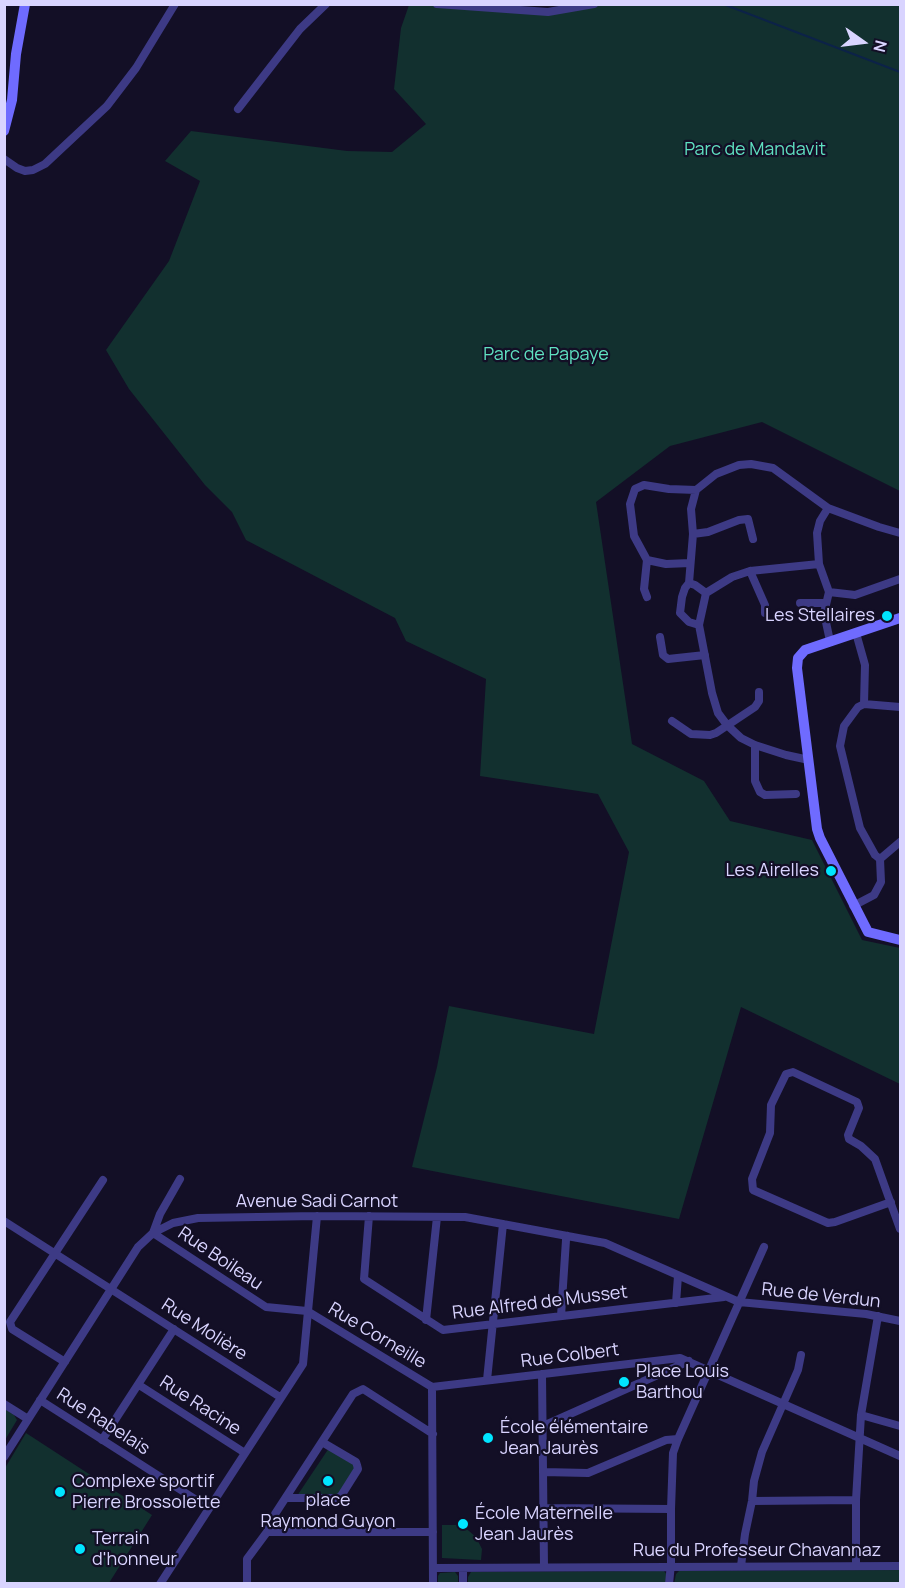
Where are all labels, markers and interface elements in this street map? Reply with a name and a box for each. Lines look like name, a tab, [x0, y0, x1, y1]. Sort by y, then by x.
north arrow	[833, 12, 893, 72]
text: N	[868, 38, 893, 55]
park label: Parc de Mandavit	[684, 139, 826, 161]
park label: Parc de Papaye	[483, 344, 609, 366]
place label: Les Stellaires	[765, 605, 875, 627]
marker: Les Stellaires	[880, 609, 894, 623]
place label: Les Airelles	[725, 860, 819, 882]
marker: Les Airelles	[824, 864, 838, 878]
street label: Avenue Sadi Carnot	[236, 1191, 398, 1213]
street label: Rue Boileau	[174, 1223, 266, 1295]
street label: Rue de Verdun	[760, 1279, 882, 1313]
street label: Rue Alfred de Musset	[451, 1282, 629, 1324]
street label: Rue Molière	[157, 1294, 251, 1366]
street label: Rue Corneille	[324, 1298, 430, 1374]
street label: Rue Colbert	[520, 1339, 620, 1373]
place label: Place Louis Barthou	[636, 1361, 729, 1404]
street label: Rue Racine	[155, 1372, 245, 1440]
marker: Place Louis Barthou	[617, 1375, 631, 1389]
street label: Rue Rabelais	[52, 1384, 154, 1460]
place label: École élémentaire Jean Jaurès	[500, 1417, 648, 1460]
marker: École élémentaire Jean Jaurès	[481, 1431, 495, 1445]
place label: Complexe sportif Pierre Brossolette	[72, 1471, 221, 1514]
marker: place Raymond Guyon	[321, 1474, 335, 1488]
marker: Complexe sportif Pierre Brossolette	[53, 1485, 67, 1499]
place label: place Raymond Guyon	[261, 1490, 395, 1532]
place label: École Maternelle Jean Jaurès	[475, 1503, 613, 1546]
marker: École Maternelle Jean Jaurès	[456, 1517, 470, 1531]
place label: Terrain d'honneur	[92, 1528, 177, 1570]
street label: Rue du Professeur Chavannaz	[633, 1540, 881, 1562]
marker: Terrain d'honneur	[73, 1542, 87, 1556]

